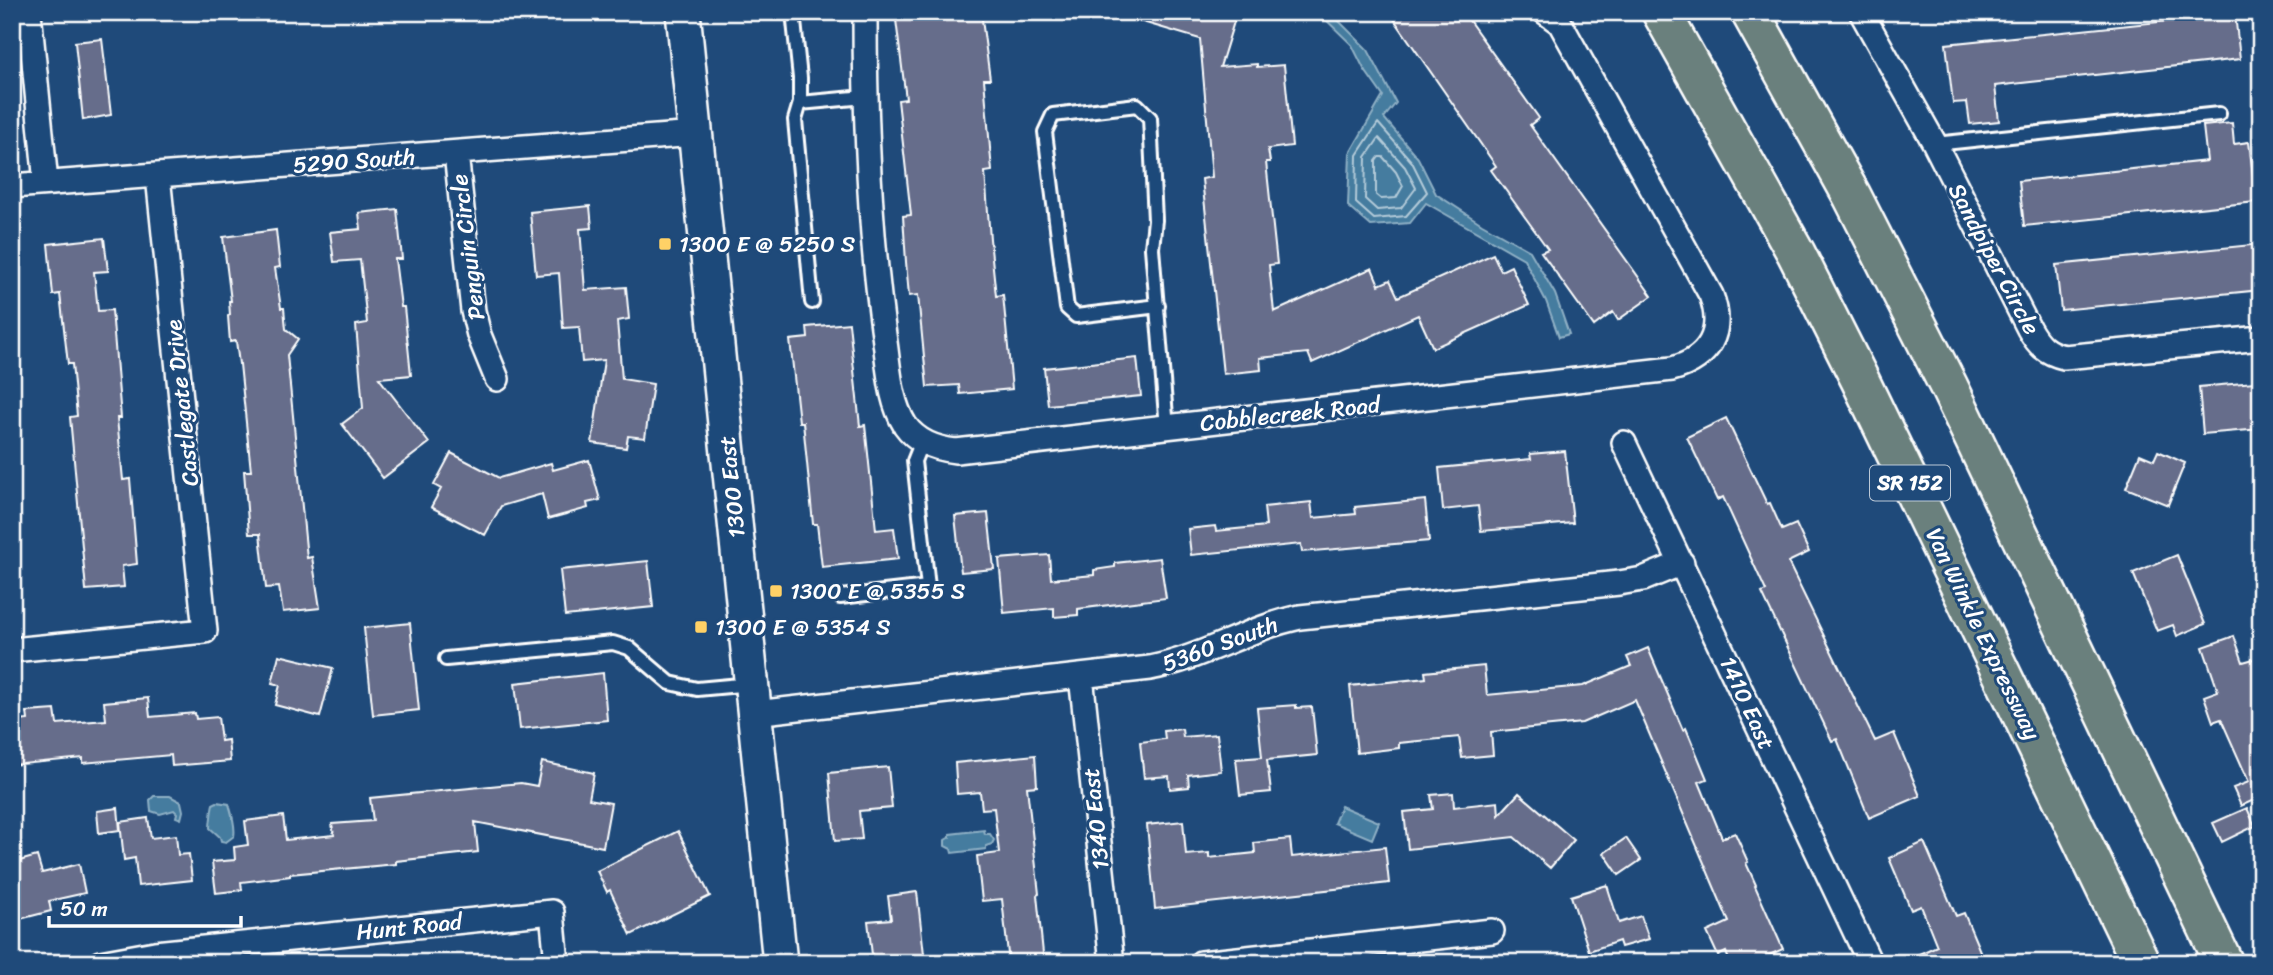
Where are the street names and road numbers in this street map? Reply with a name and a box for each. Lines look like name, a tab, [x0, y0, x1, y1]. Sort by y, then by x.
street label: 5290 South	[291, 136, 417, 186]
street label: Penguin Circle	[439, 171, 497, 322]
street label: Sandpiper Circle	[1937, 175, 2052, 343]
street label: Castlegate Drive	[153, 318, 211, 488]
street label: Cobblecreek Road	[1198, 384, 1384, 444]
street label: 1300 East	[706, 434, 758, 540]
road number: SR 152	[1870, 466, 1950, 500]
street label: Van Winkle Expressway	[1914, 521, 2052, 747]
street label: 5360 South	[1156, 604, 1284, 684]
street label: 1410 East	[1707, 649, 1787, 757]
street label: 1340 East	[1070, 766, 1122, 872]
street label: Hunt Road	[354, 901, 466, 953]

